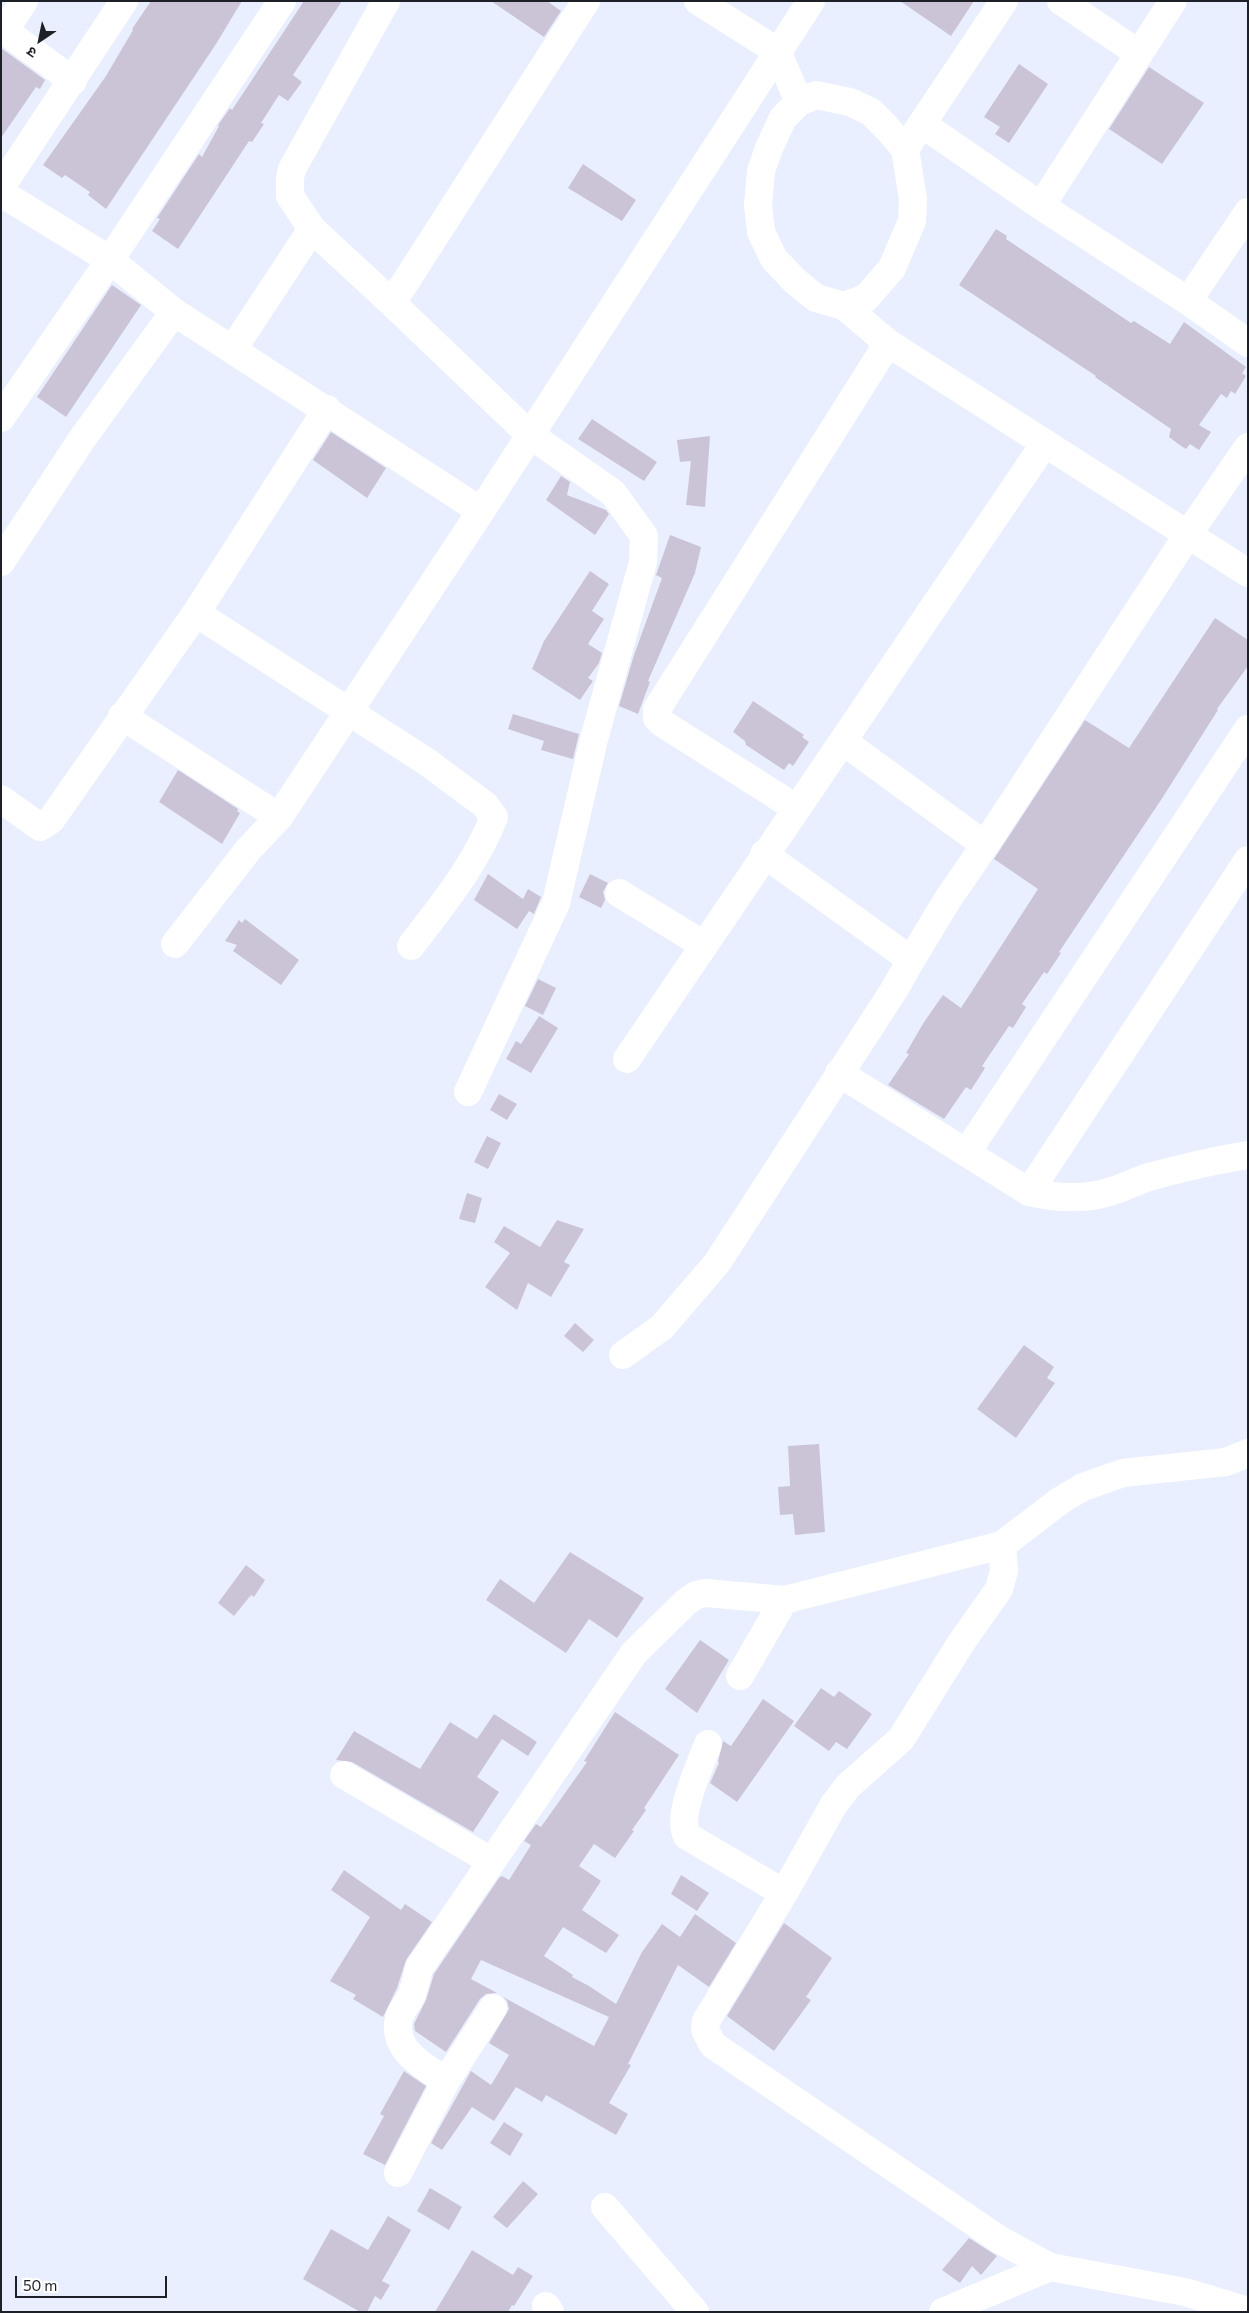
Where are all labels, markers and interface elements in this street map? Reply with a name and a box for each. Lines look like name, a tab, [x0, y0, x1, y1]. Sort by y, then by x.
north arrow	[15, 15, 65, 65]
text: उ	[23, 44, 39, 62]
scale bar	[18, 2266, 170, 2298]
text: 50 m	[23, 2276, 57, 2294]

